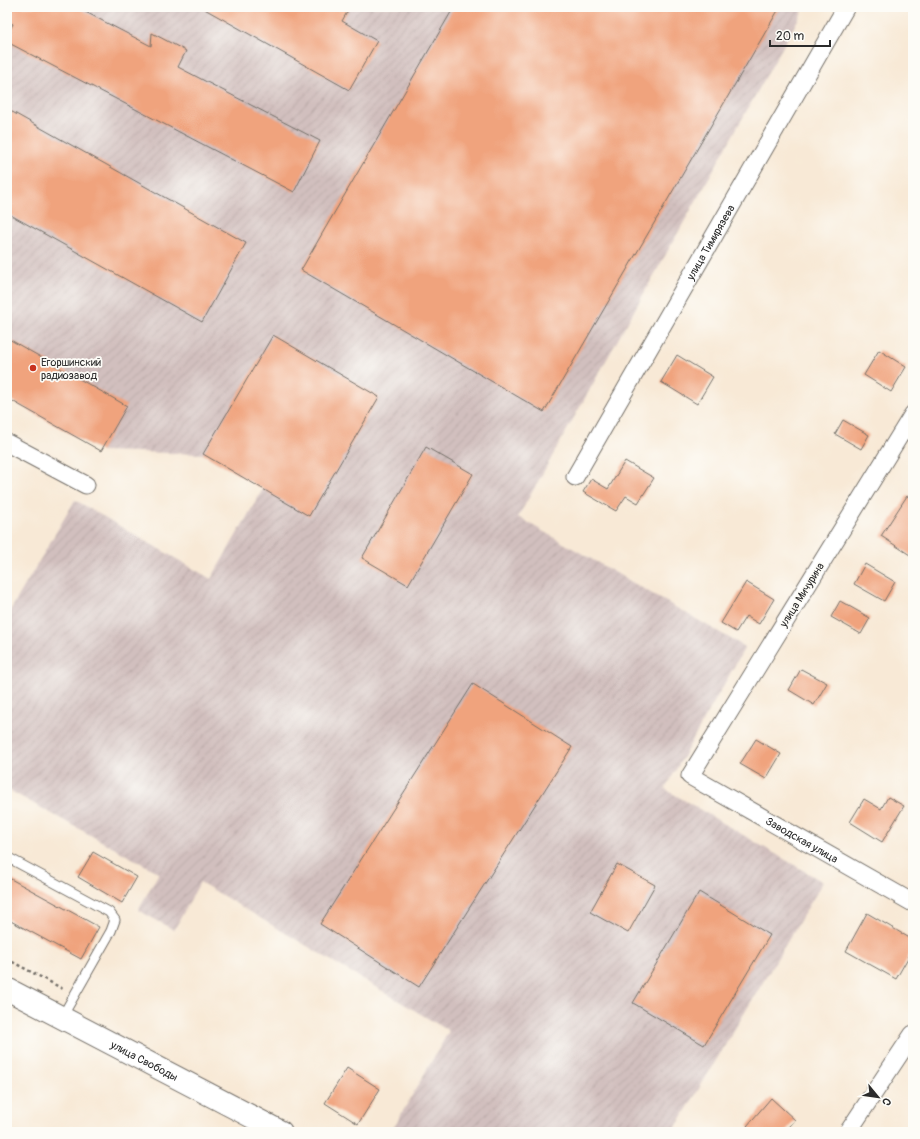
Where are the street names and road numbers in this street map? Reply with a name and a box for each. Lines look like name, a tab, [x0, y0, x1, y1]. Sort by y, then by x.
street label: улица Тимирязева	[683, 202, 737, 283]
street label: улица Мичурина	[776, 560, 827, 630]
street label: Заводская улица	[763, 814, 840, 865]
street label: улица Свободы	[108, 1037, 180, 1084]

